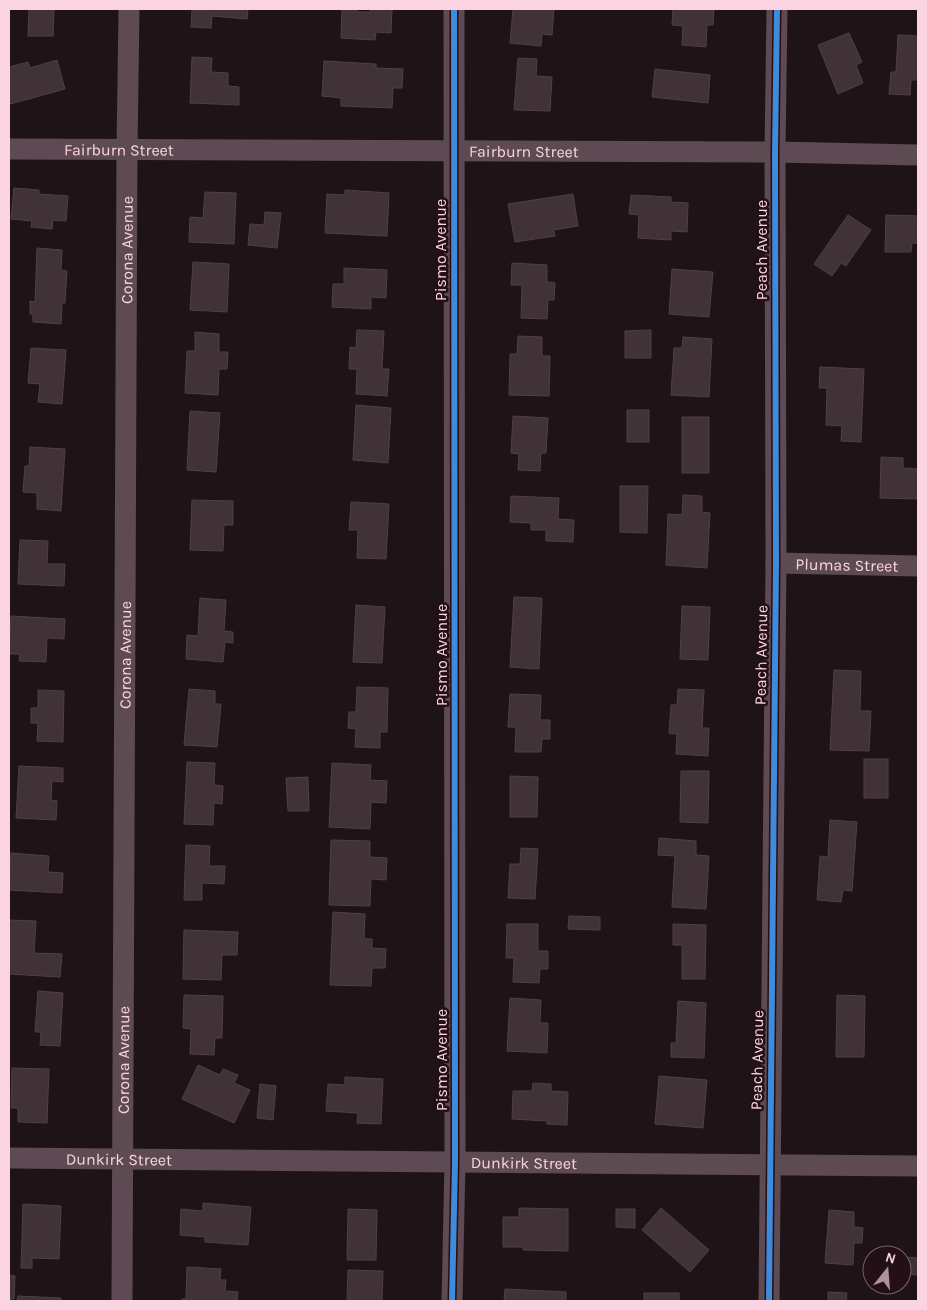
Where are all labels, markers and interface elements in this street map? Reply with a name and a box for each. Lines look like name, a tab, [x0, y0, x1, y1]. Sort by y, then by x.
street label: Fairburn Street	[64, 140, 174, 159]
street label: Fairburn Street	[469, 141, 579, 161]
street label: Corona Avenue	[117, 196, 136, 304]
street label: Pismo Avenue	[431, 199, 450, 301]
street label: Peach Avenue	[752, 200, 771, 300]
street label: Plumas Street	[795, 554, 899, 575]
street label: Corona Avenue	[115, 601, 135, 709]
street label: Pismo Avenue	[432, 604, 451, 706]
street label: Peach Avenue	[751, 605, 771, 705]
street label: Corona Avenue	[113, 1006, 133, 1114]
street label: Pismo Avenue	[432, 1009, 451, 1111]
street label: Peach Avenue	[747, 1010, 767, 1110]
street label: Dunkirk Street	[66, 1149, 172, 1169]
street label: Dunkirk Street	[471, 1153, 577, 1172]
north arrow	[862, 1245, 912, 1295]
text: N	[883, 1248, 898, 1268]

